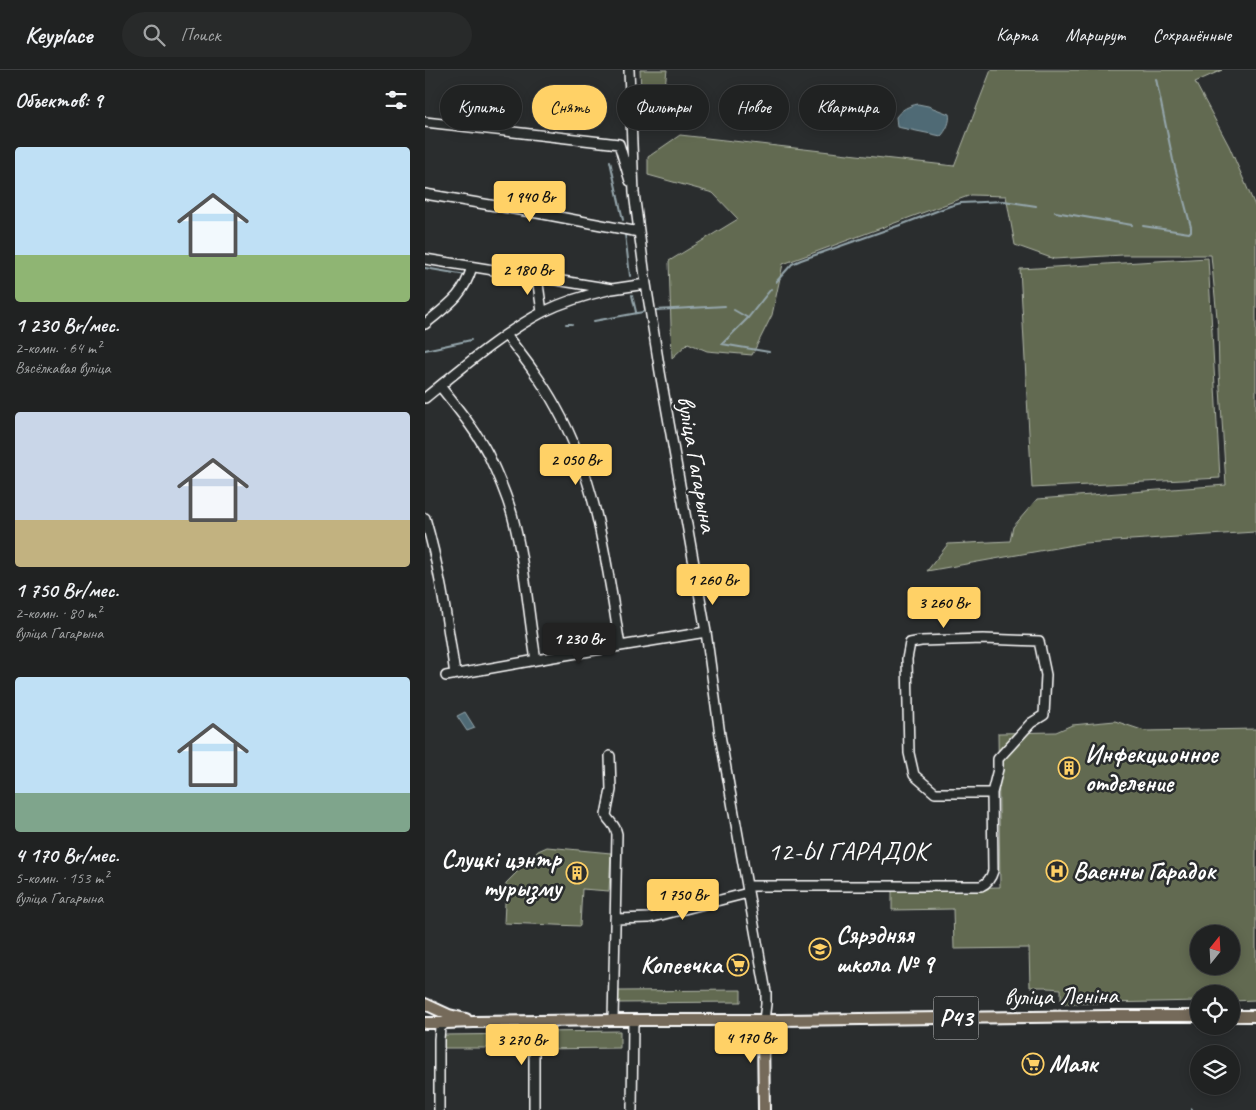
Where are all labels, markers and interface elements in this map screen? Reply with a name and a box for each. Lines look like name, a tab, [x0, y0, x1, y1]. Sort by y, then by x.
search box	[122, 12, 472, 57]
text: Keyplace	[25, 20, 92, 50]
icon: search	[140, 21, 168, 49]
text: Поиск	[180, 23, 220, 47]
text: Карта	[996, 24, 1037, 46]
text: Маршрут	[1065, 24, 1125, 46]
text: Сохранённые	[1153, 24, 1231, 46]
chip: Купить	[440, 85, 522, 130]
chip: Снять	[532, 85, 607, 130]
chip: Фильтры	[617, 85, 709, 130]
chip: Новое	[719, 85, 789, 130]
chip: Квартира	[799, 85, 896, 130]
icon: filters	[382, 86, 410, 114]
text: Объектов: 9	[15, 87, 103, 113]
icon: home	[168, 180, 258, 270]
pin: 1 940 Br	[478, 180, 582, 223]
text: 1 940 Br	[505, 187, 555, 207]
pin: 2 180 Br	[476, 254, 580, 296]
text: 2 180 Br	[503, 260, 553, 280]
text: 1 230 Br/мес.	[15, 312, 119, 338]
text: 2-комн. · 64 m²	[15, 338, 101, 358]
text: Вясёлкавая вуліца	[15, 358, 111, 378]
street label: вуліца Гагарына	[669, 393, 725, 537]
pin: 2 050 Br	[524, 444, 628, 486]
icon: home	[168, 445, 258, 535]
text: 2 050 Br	[551, 450, 601, 470]
pin: 1 260 Br	[661, 564, 765, 606]
text: 1 260 Br	[687, 570, 739, 590]
text: 1 750 Br/мес.	[15, 577, 119, 603]
pin: 3 260 Br	[892, 586, 996, 629]
text: 3 260 Br	[918, 593, 970, 613]
text: 2-комн. · 80 m²	[15, 603, 101, 623]
pin: 1 230 Br	[527, 622, 631, 665]
text: вуліца Гагарына	[15, 623, 103, 643]
text: 1 230 Br	[554, 629, 604, 649]
icon: home	[168, 710, 258, 800]
place label: Инфекционное отделение	[1085, 738, 1220, 799]
building icon: Инфекционное отделение	[1057, 756, 1081, 780]
district label: 12-Ы ГАРАДОК	[768, 835, 932, 868]
text: 4 170 Br/мес.	[15, 842, 119, 868]
place label: Слуцкі цэнтр турызму	[441, 843, 563, 904]
place label: Ваенны Гарадок	[1073, 855, 1217, 887]
hospital icon: Ваенны Гарадок	[1045, 859, 1069, 883]
building icon: Слуцкі цэнтр турызму	[565, 861, 589, 885]
text: 5-комн. · 153 m²	[15, 868, 108, 888]
pin: 1 750 Br	[631, 878, 735, 921]
text: 1 750 Br	[658, 885, 708, 905]
text: вуліца Гагарына	[15, 888, 103, 908]
place label: Сярэдняя школа № 9	[836, 919, 936, 980]
north arrow	[1190, 925, 1240, 975]
map controls	[1190, 925, 1240, 1095]
school or university icon: Сярэдняя школа № 9	[808, 937, 832, 961]
place label: Копеечка	[640, 949, 724, 981]
supermarket icon: Копеечка	[726, 953, 750, 977]
street label: вуліца Леніна	[1004, 979, 1120, 1013]
button: locate	[1190, 985, 1240, 1035]
road number: Р43	[933, 996, 979, 1040]
pin: 4 170 Br	[699, 1022, 803, 1064]
pin: 3 270 Br	[470, 1024, 574, 1066]
text: 4 170 Br	[726, 1028, 776, 1048]
text: 3 270 Br	[497, 1030, 547, 1050]
button: layers	[1190, 1045, 1240, 1095]
place label: Маяк	[1049, 1048, 1100, 1080]
supermarket icon: Маяк	[1021, 1052, 1045, 1076]

